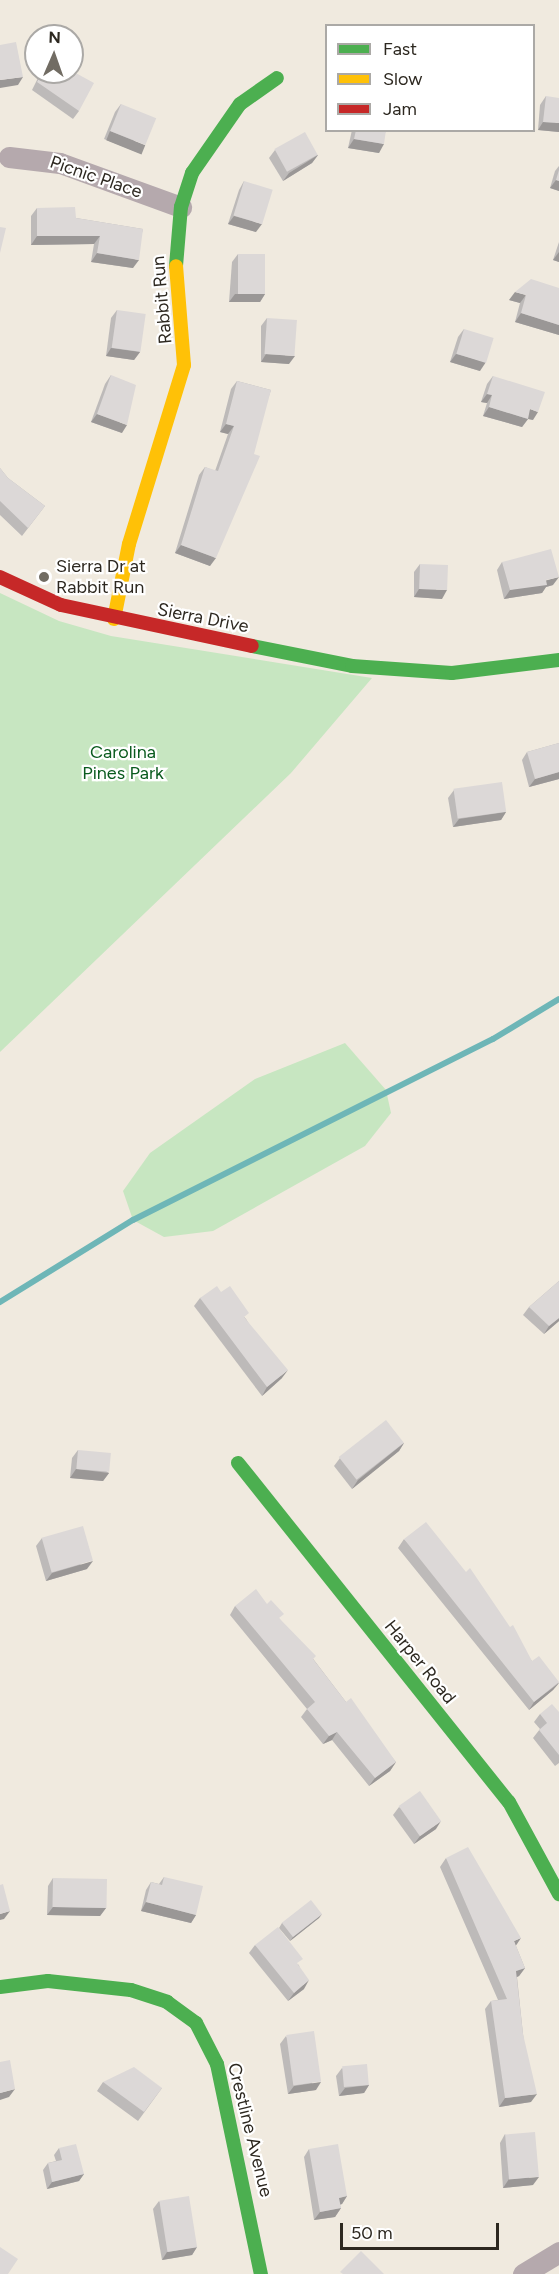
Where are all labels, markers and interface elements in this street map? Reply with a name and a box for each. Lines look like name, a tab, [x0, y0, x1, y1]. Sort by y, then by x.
north arrow	[24, 24, 84, 84]
legend	[325, 24, 535, 132]
text: N	[48, 28, 61, 47]
text: Fast	[383, 38, 417, 60]
text: Slow	[383, 68, 422, 90]
text: Jam	[383, 98, 417, 120]
street label: Picnic Place	[47, 151, 145, 203]
street label: Rabbit Run	[147, 255, 177, 345]
place label: Sierra Dr at Rabbit Run	[56, 556, 146, 598]
marker: Sierra Dr at Rabbit Run	[37, 570, 51, 584]
street label: Sierra Drive	[156, 599, 250, 637]
park label: Carolina Pines Park	[82, 742, 164, 784]
street label: Harper Road	[380, 1616, 460, 1708]
street label: Crestline Avenue	[223, 2061, 277, 2199]
scale bar	[343, 2211, 502, 2249]
text: 50 m	[351, 2222, 393, 2244]

